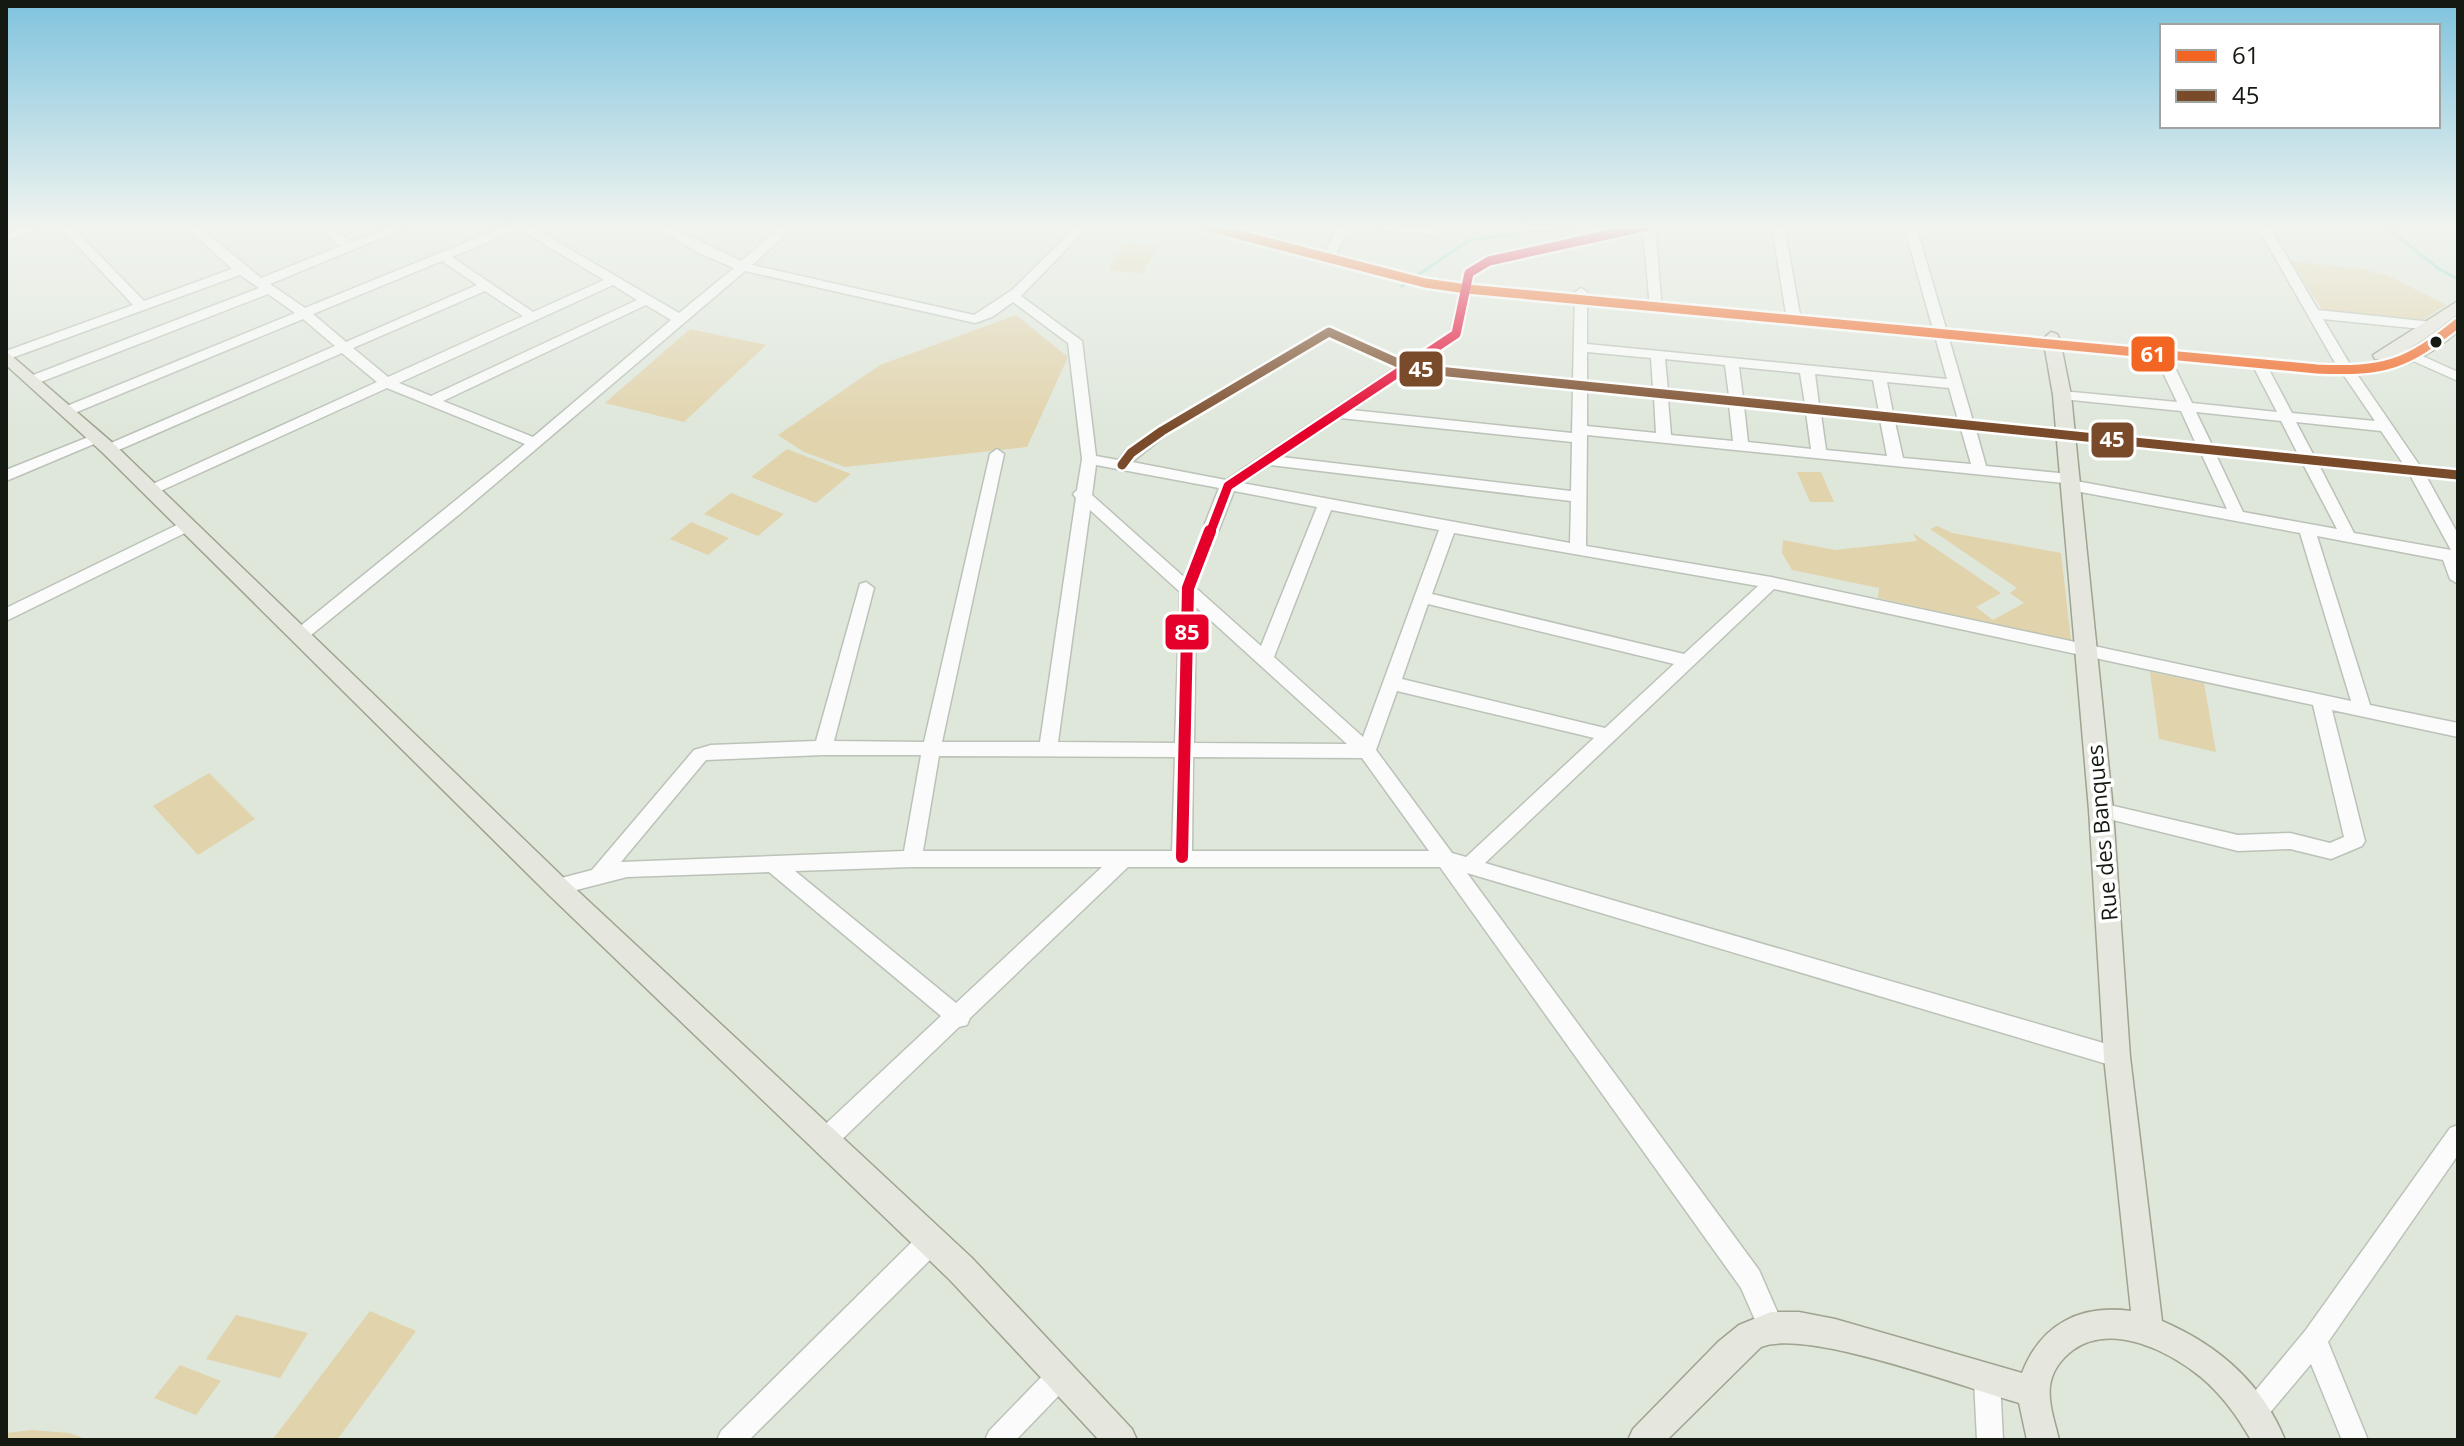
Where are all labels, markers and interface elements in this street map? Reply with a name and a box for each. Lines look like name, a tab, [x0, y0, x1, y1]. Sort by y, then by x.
legend	[2160, 24, 2440, 128]
text: 61	[2232, 38, 2259, 71]
text: 45	[2232, 78, 2259, 111]
unlabelled marker	[2428, 334, 2444, 350]
line badge: 61	[2130, 335, 2176, 373]
text: 61	[2140, 338, 2166, 368]
line badge: 45	[1398, 350, 1444, 388]
text: 45	[1408, 353, 1434, 383]
line badge: 45	[2090, 421, 2135, 459]
text: 45	[2099, 423, 2125, 453]
line badge: 85	[1164, 613, 1210, 651]
text: 85	[1174, 616, 1200, 646]
street label: Rue des Banques	[2078, 744, 2124, 922]

